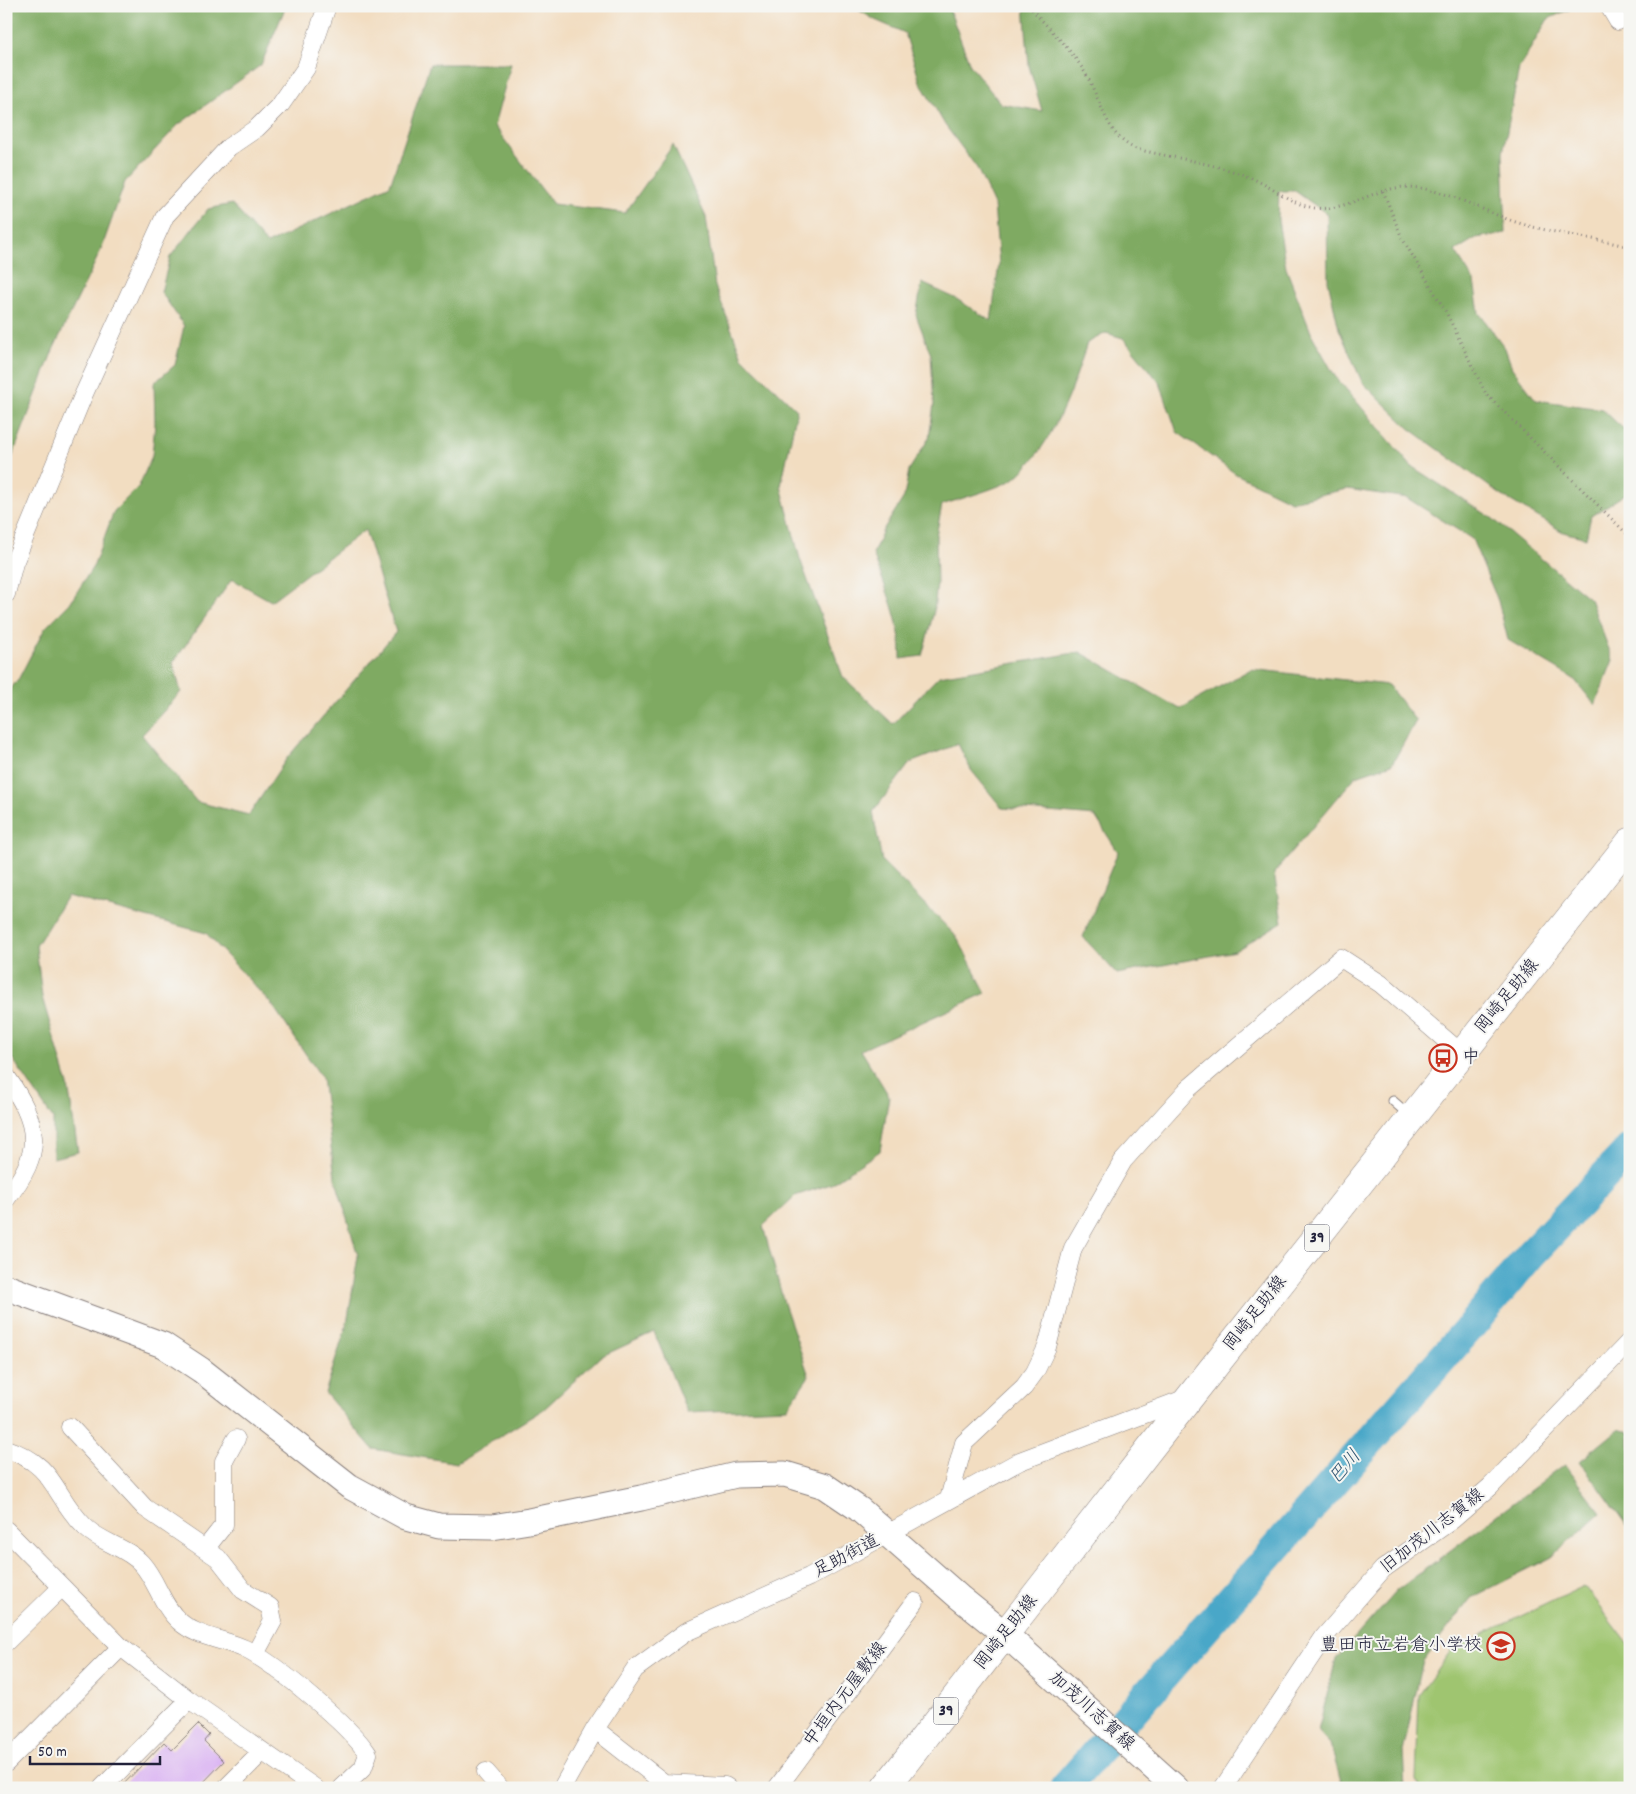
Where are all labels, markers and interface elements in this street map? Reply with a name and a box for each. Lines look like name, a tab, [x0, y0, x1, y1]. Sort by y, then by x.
street label: 岡崎足助線	[1470, 954, 1546, 1040]
bus stop icon: 中	[1428, 1043, 1458, 1073]
place label: 中	[1462, 1046, 1480, 1071]
road number: 39	[1304, 1224, 1330, 1252]
street label: 岡崎足助線	[1218, 1271, 1294, 1357]
water label: 巴川	[1323, 1445, 1369, 1491]
street label: 旧加茂川志賀線	[1376, 1483, 1490, 1581]
street label: 足助街道	[809, 1529, 885, 1585]
street label: 岡崎足助線	[969, 1590, 1045, 1676]
school or university icon: 豊田市立岩倉小学校	[1486, 1631, 1516, 1661]
place label: 豊田市立岩倉小学校	[1320, 1634, 1482, 1659]
street label: 中垣内元屋敷線	[798, 1637, 894, 1753]
street label: 加茂川志賀線	[1043, 1667, 1139, 1757]
road number: 39	[934, 1698, 958, 1724]
scale bar	[30, 1734, 160, 1766]
text: 50 m	[38, 1742, 67, 1764]

